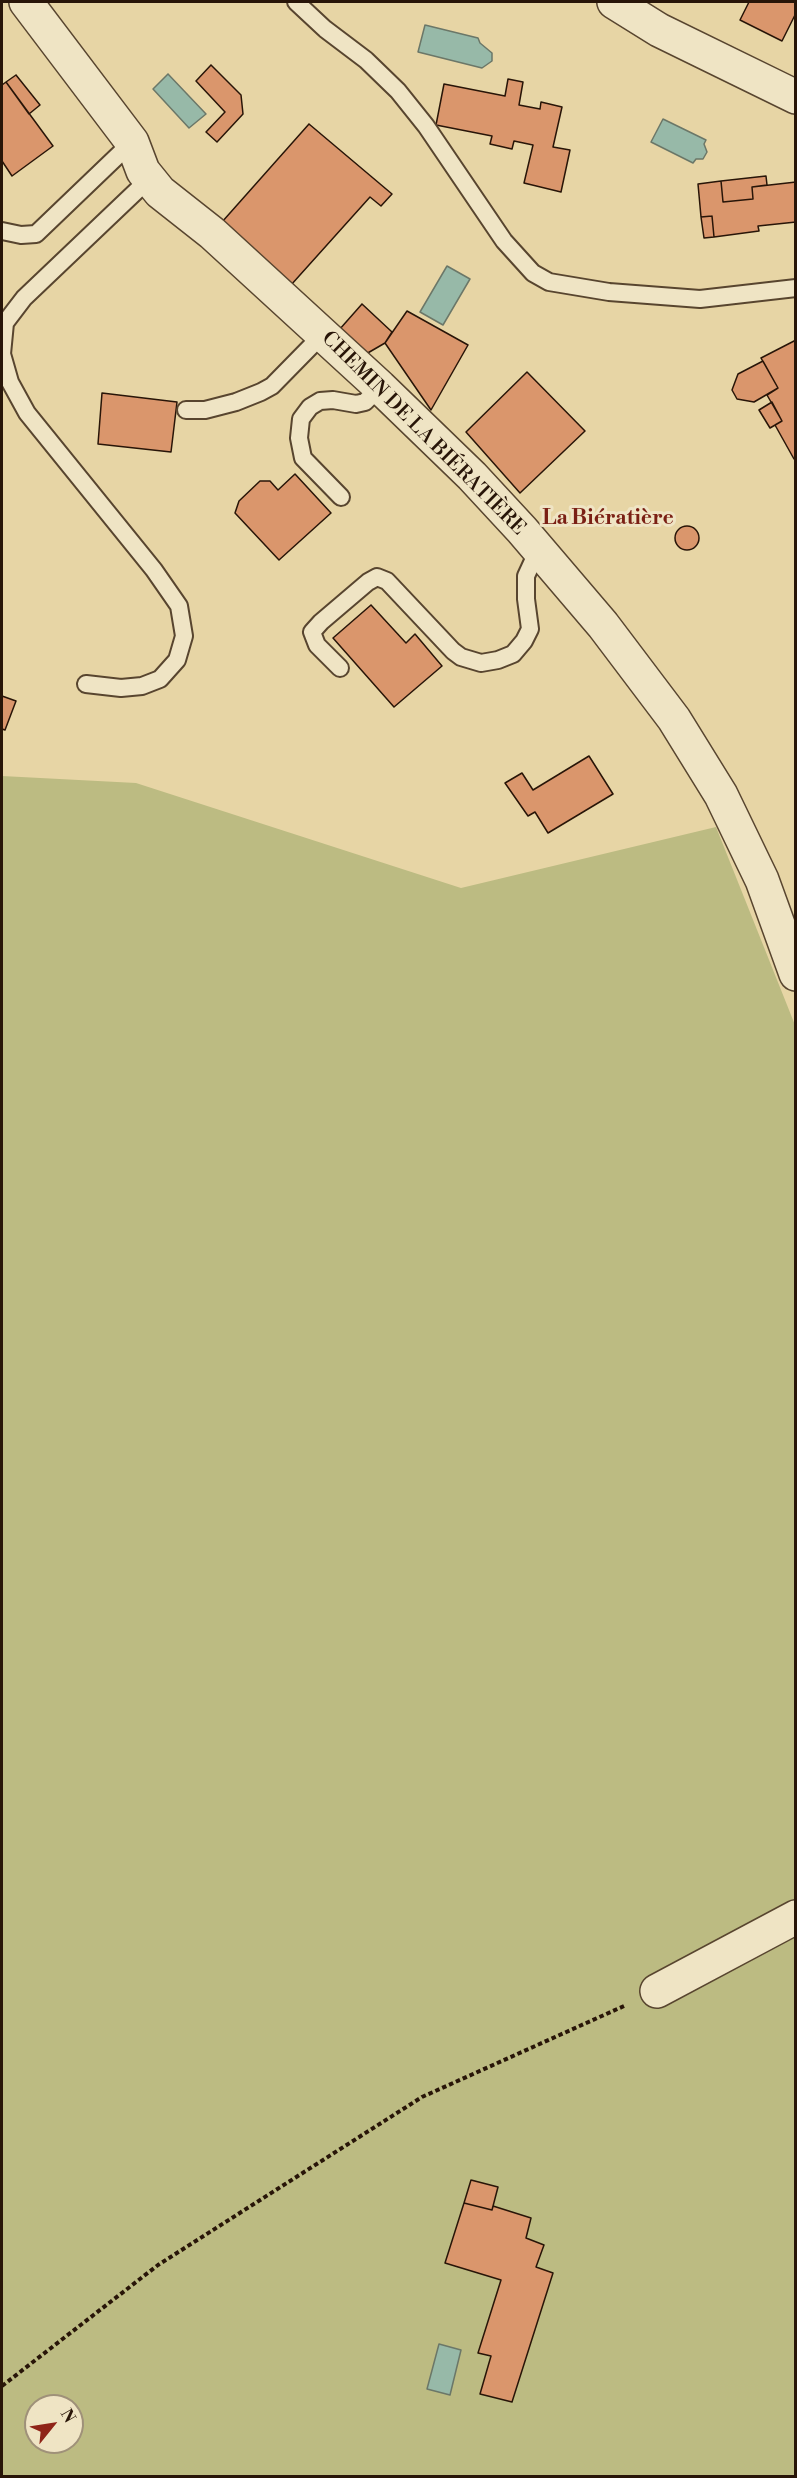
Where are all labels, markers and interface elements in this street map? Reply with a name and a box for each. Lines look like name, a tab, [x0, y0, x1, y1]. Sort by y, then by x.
street label: CHEMIN DE LA BIÉRATIÈRE	[316, 327, 530, 541]
district label: La Biératière	[542, 506, 674, 532]
north arrow	[24, 2394, 84, 2454]
text: N	[56, 2406, 80, 2426]

